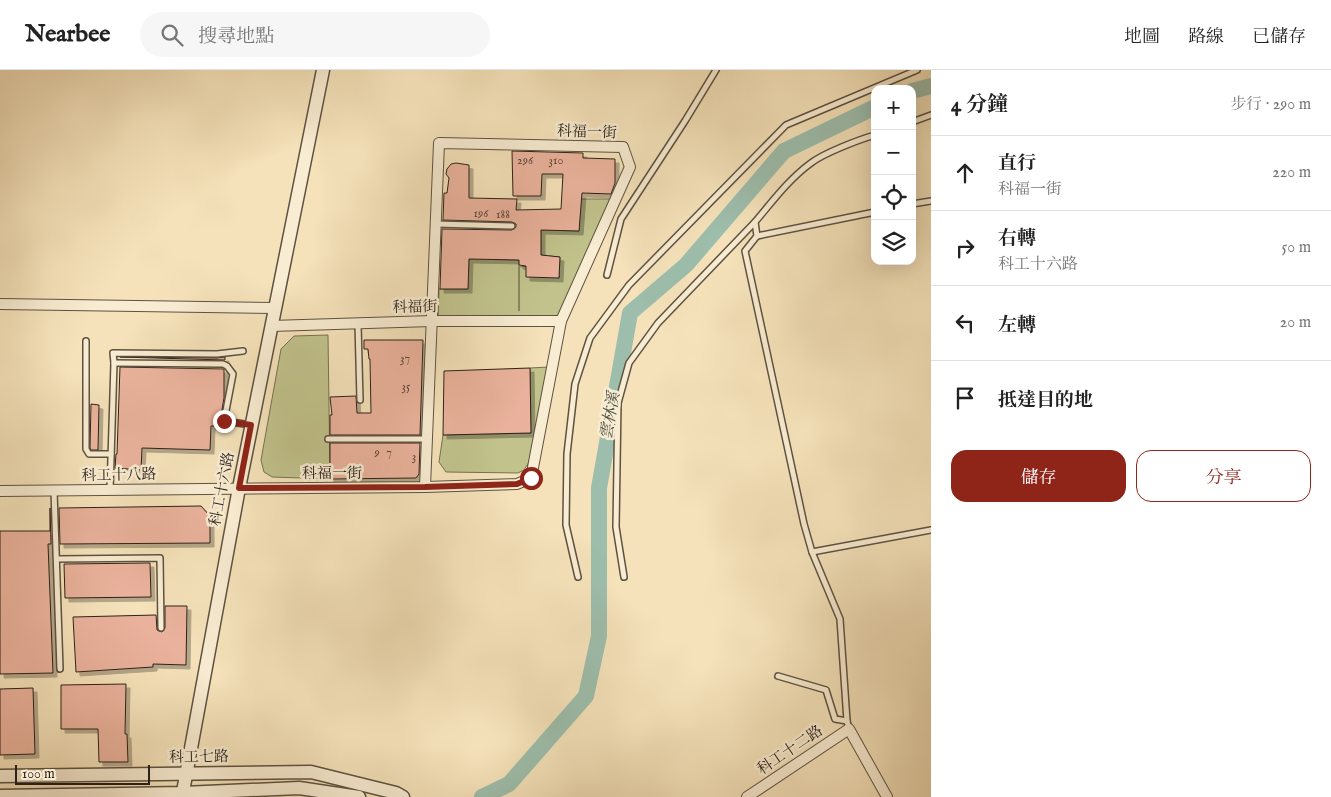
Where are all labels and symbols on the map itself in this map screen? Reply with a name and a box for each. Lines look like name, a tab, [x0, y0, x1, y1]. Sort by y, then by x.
street label: 科福一街	[557, 121, 617, 143]
house number: 296	[517, 153, 534, 168]
house number: 310	[549, 153, 563, 168]
house number: 196	[474, 206, 489, 221]
house number: 188	[496, 207, 510, 222]
street label: 科福街	[392, 297, 438, 317]
house number: 37	[400, 351, 410, 366]
house number: 35	[402, 379, 411, 394]
water label: 雲林溪	[597, 389, 625, 441]
route end	[213, 410, 236, 433]
house number: 9	[373, 445, 380, 460]
house number: 7	[386, 445, 392, 460]
house number: 3	[412, 449, 416, 464]
street label: 科工十六路	[206, 450, 238, 528]
street label: 科福一街	[302, 464, 362, 483]
street label: 科工十八路	[81, 465, 157, 485]
route start	[520, 467, 543, 490]
street label: 科工十二路	[754, 721, 826, 779]
street label: 科工七路	[169, 747, 229, 767]
scale bar	[15, 762, 150, 785]

